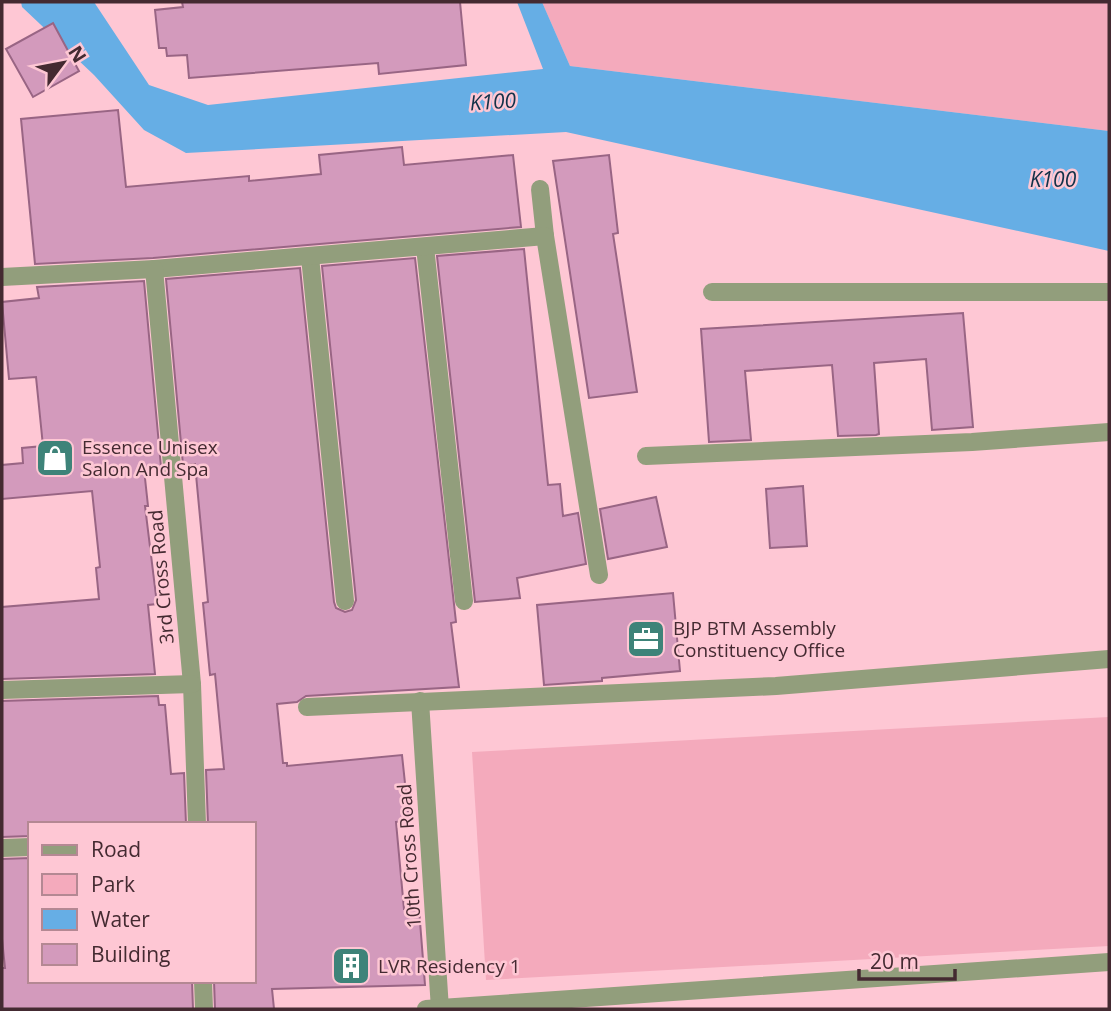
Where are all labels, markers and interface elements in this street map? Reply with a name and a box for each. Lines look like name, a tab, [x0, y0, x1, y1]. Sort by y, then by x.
north arrow	[28, 28, 98, 98]
text: N	[62, 41, 93, 67]
water label: K100	[469, 85, 518, 117]
water label: K100	[1030, 165, 1077, 193]
place label: Essence Unisex Salon And Spa	[82, 434, 218, 482]
shop icon: Essence Unisex Salon And Spa	[34, 437, 76, 479]
street label: 3rd Cross Road	[142, 509, 180, 645]
place label: BJP BTM Assembly Constituency Office	[673, 615, 845, 663]
office icon: BJP BTM Assembly Constituency Office	[625, 618, 667, 660]
street label: 10th Cross Road	[391, 783, 427, 929]
legend	[28, 822, 256, 983]
text: Road	[91, 835, 141, 863]
text: Park	[91, 870, 135, 898]
text: Water	[91, 905, 150, 933]
scale bar	[859, 937, 955, 981]
text: Building	[91, 940, 170, 968]
building icon: LVR Residency 1	[330, 945, 372, 987]
text: 20 m	[870, 947, 919, 975]
place label: LVR Residency 1	[378, 953, 521, 979]

